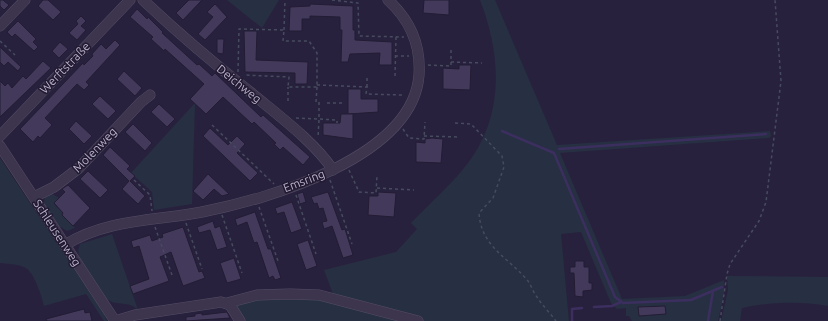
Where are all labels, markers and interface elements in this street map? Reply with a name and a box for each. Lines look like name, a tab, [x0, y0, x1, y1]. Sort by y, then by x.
street label: Werftstraße	[37, 39, 92, 96]
street label: Deichweg	[215, 62, 264, 105]
street label: Molenweg	[70, 125, 119, 175]
street label: Emsring	[281, 167, 326, 194]
street label: Schleusenweg	[31, 197, 84, 268]

